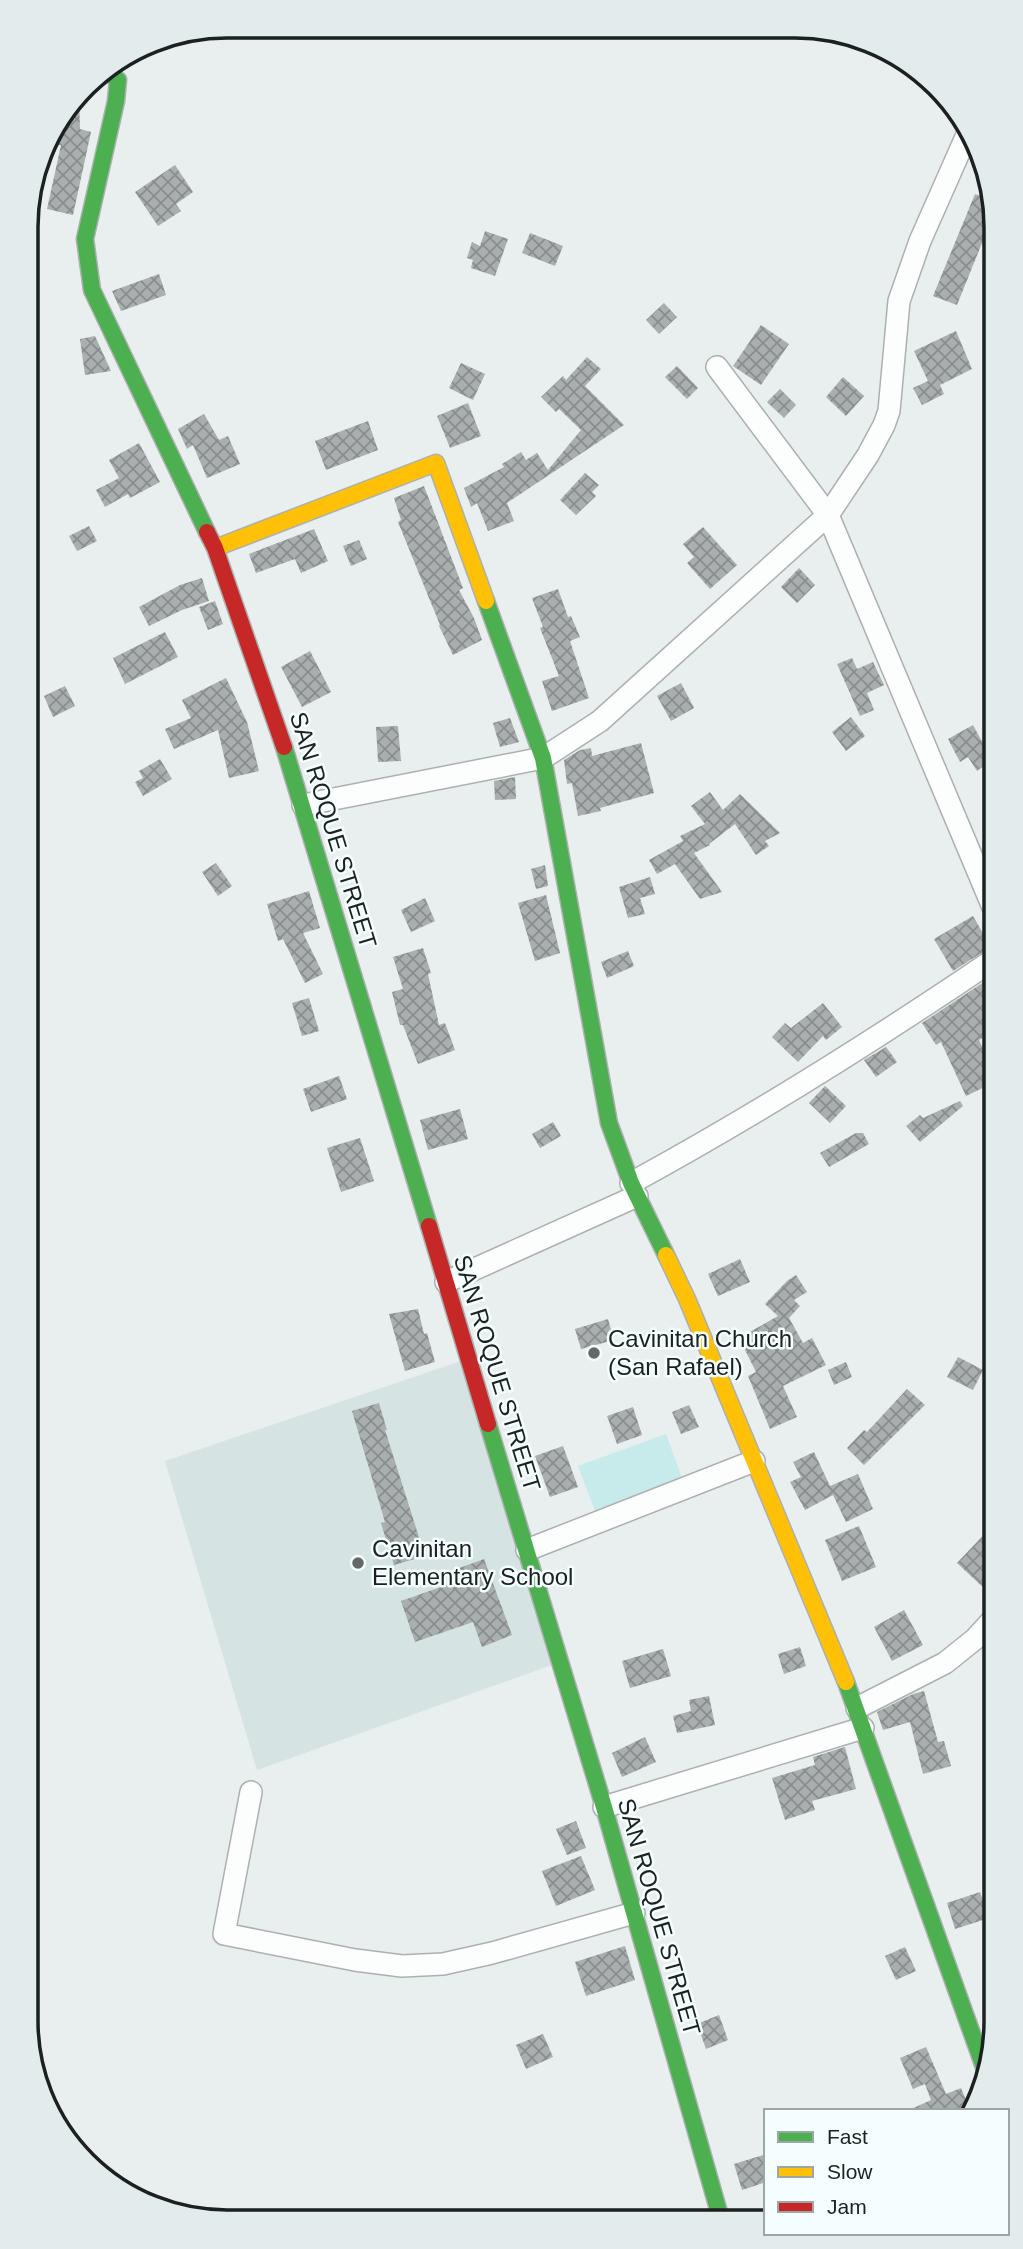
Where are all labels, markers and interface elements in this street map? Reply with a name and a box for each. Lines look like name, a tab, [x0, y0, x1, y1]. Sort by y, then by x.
street label: SAN ROQUE STREET	[285, 709, 382, 951]
street label: SAN ROQUE STREET	[449, 1252, 546, 1494]
place label: Cavinitan Church (San Rafael)	[608, 1325, 792, 1380]
marker: Cavinitan Church (San Rafael)	[586, 1345, 602, 1361]
place label: Cavinitan Elementary School	[372, 1535, 573, 1590]
marker: Cavinitan Elementary School	[350, 1555, 366, 1571]
street label: SAN ROQUE STREET	[613, 1795, 706, 2039]
legend	[764, 2109, 1009, 2235]
text: Fast	[827, 2125, 868, 2148]
text: Slow	[827, 2160, 873, 2183]
text: Jam	[827, 2195, 867, 2218]

